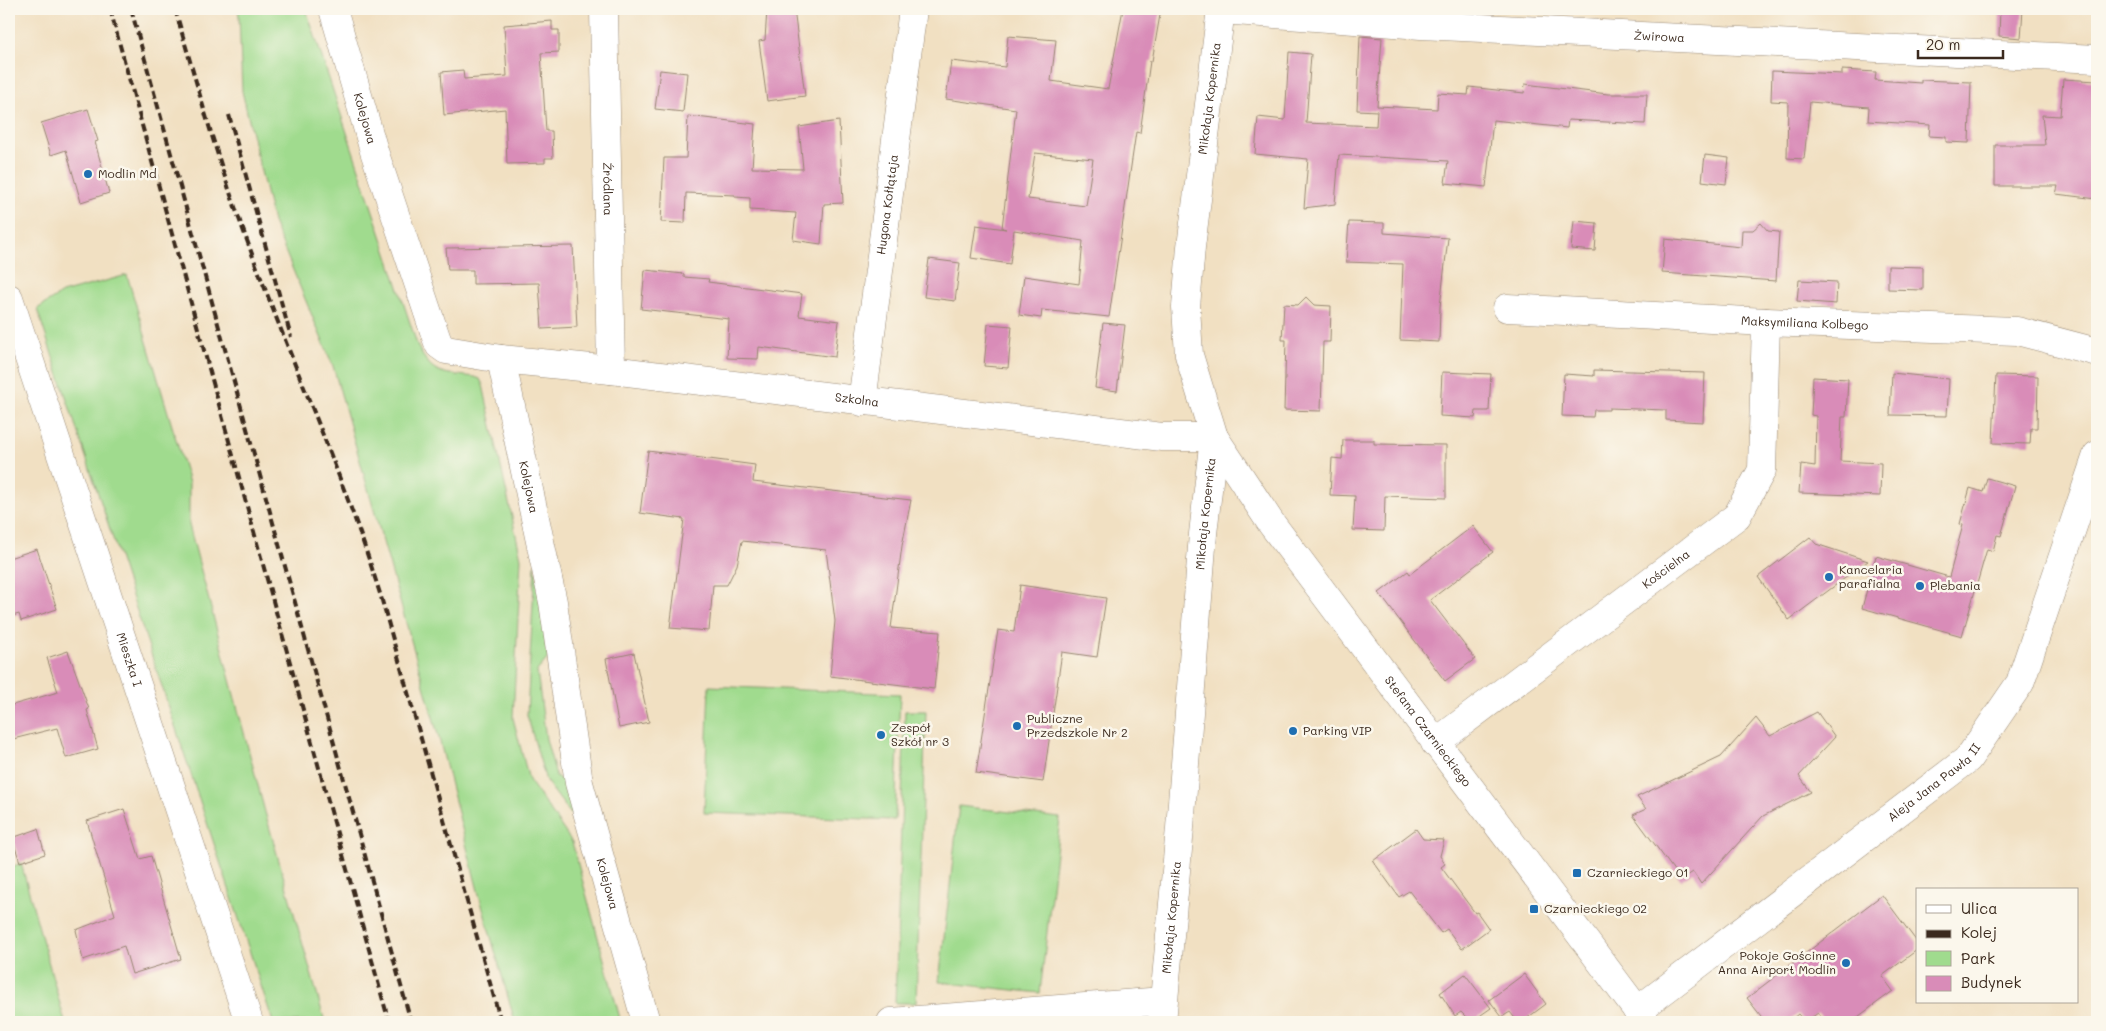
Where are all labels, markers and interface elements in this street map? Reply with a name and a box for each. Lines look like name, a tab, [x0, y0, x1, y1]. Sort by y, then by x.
street label: Żwirowa	[1633, 27, 1685, 45]
scale bar	[1918, 28, 2004, 60]
text: 20 m	[1926, 34, 1960, 54]
street label: Mikołaja Kopernika	[1194, 41, 1224, 155]
street label: Kolejowa	[351, 91, 381, 146]
street label: Hugona Kołłątaja	[872, 153, 901, 256]
street label: Źródlana	[600, 162, 617, 216]
place label: Modlin Md	[98, 165, 157, 181]
marker: Modlin Md	[82, 168, 94, 180]
street label: Maksymiliana Kolbego	[1740, 312, 1869, 333]
street label: Szkolna	[834, 388, 880, 410]
street label: Mikołaja Kopernika	[1191, 457, 1219, 571]
street label: Kolejowa	[516, 459, 543, 514]
street label: Kościelna	[1638, 545, 1692, 592]
place label: Kancelaria parafialna	[1839, 561, 1903, 591]
marker: Kancelaria parafialna	[1823, 571, 1835, 583]
place label: Plebania	[1930, 577, 1981, 593]
marker: Plebania	[1914, 580, 1926, 592]
street label: Mieszka I	[113, 630, 146, 689]
street label: Stefana Czarnieckiego	[1382, 672, 1475, 790]
place label: Publiczne Przedszkole Nr 2	[1027, 710, 1128, 740]
place label: Zespół Szkół nr 3	[891, 719, 949, 749]
marker: Publiczne Przedszkole Nr 2	[1011, 720, 1023, 732]
place label: Parking VIP	[1303, 722, 1372, 738]
marker: Parking VIP	[1287, 725, 1299, 737]
marker: Zespół Szkół nr 3	[875, 729, 887, 741]
street label: Aleja Jana Pawła II	[1884, 740, 1983, 825]
street label: Kolejowa	[593, 856, 623, 911]
street label: Mikołaja Kopernika	[1158, 860, 1184, 974]
place label: Czarnieckiego 01	[1587, 864, 1689, 880]
marker: Czarnieckiego 01	[1571, 867, 1583, 879]
legend	[1916, 888, 2078, 1004]
text: Ulica	[1961, 898, 1998, 918]
place label: Czarnieckiego 02	[1544, 900, 1647, 916]
marker: Czarnieckiego 02	[1528, 903, 1540, 915]
text: Kolej	[1961, 922, 1997, 942]
place label: Pokoje Gościnne Anna Airport Modlin	[1718, 947, 1836, 977]
text: Park	[1961, 948, 1995, 968]
marker: Pokoje Gościnne Anna Airport Modlin	[1840, 957, 1852, 969]
text: Budynek	[1961, 972, 2021, 992]

